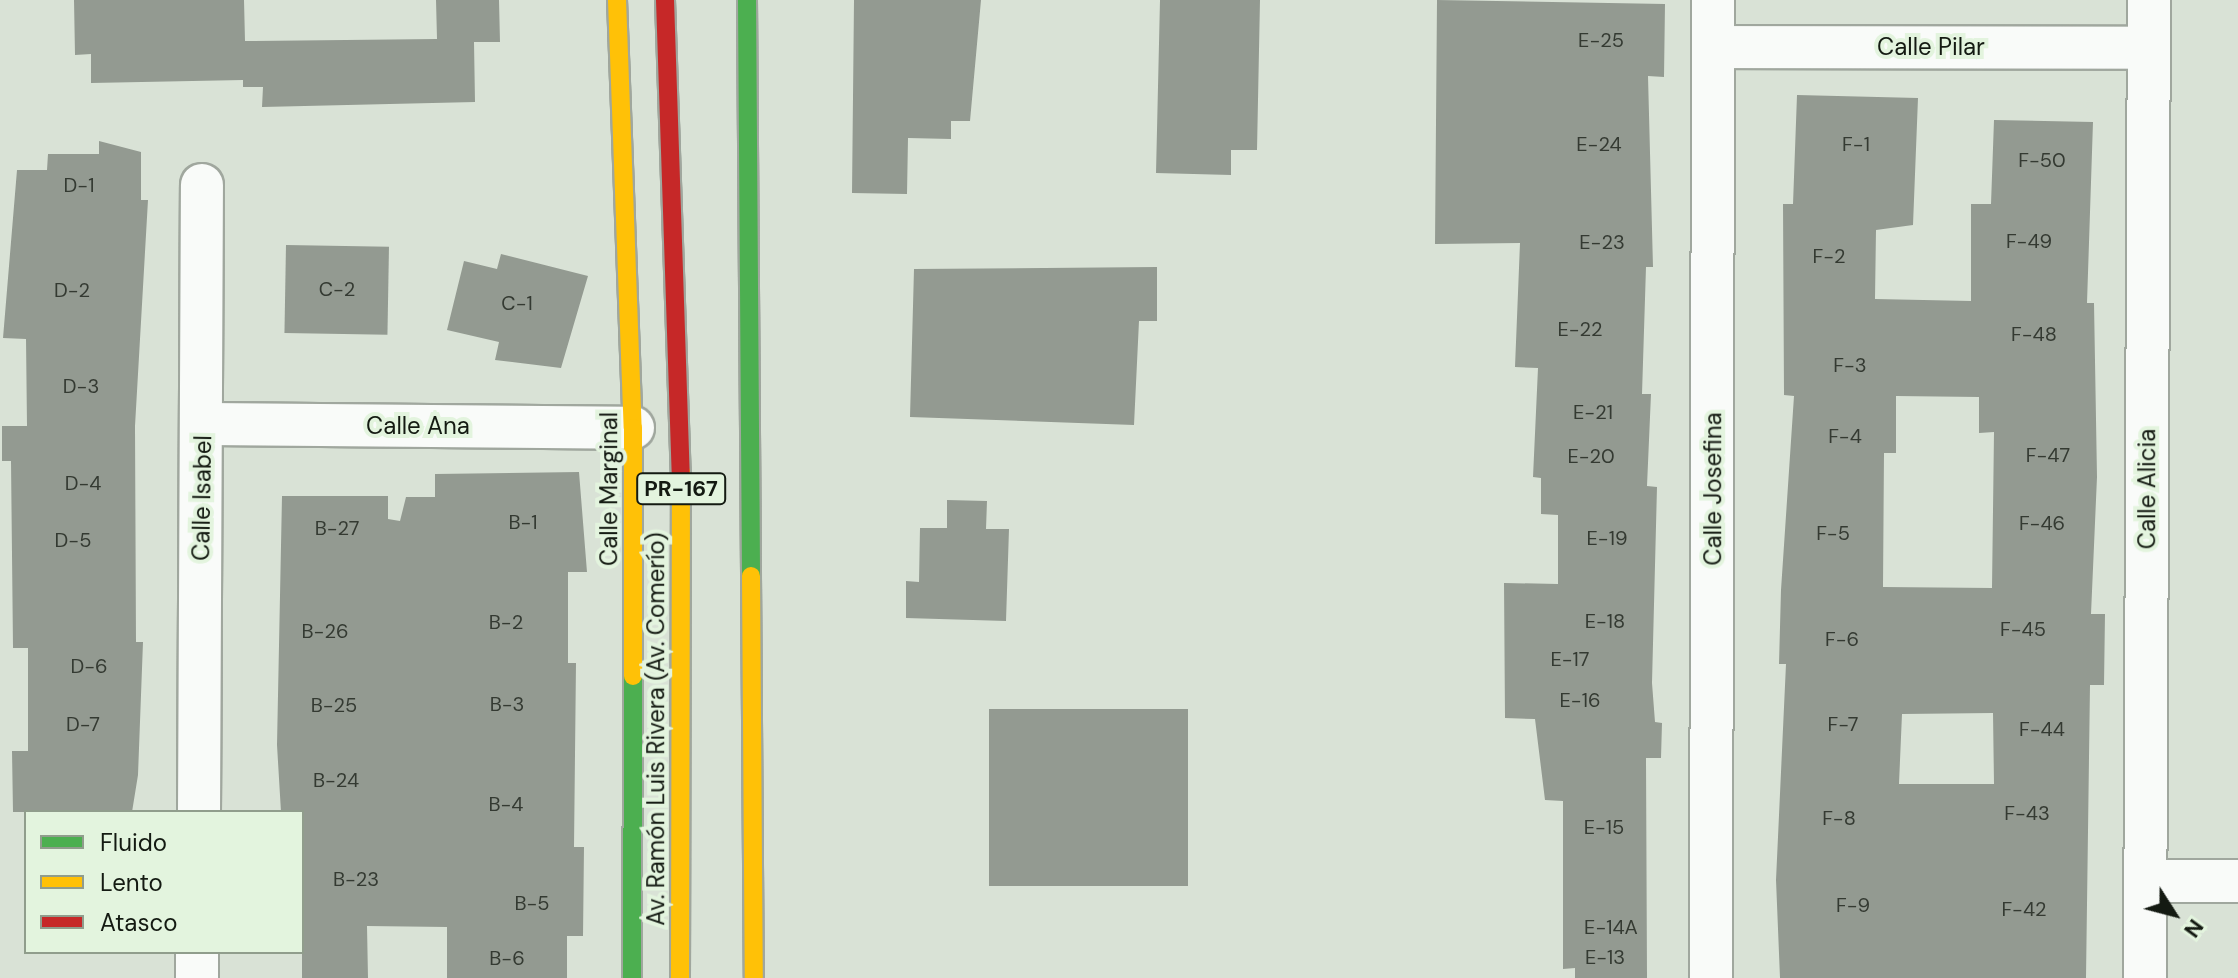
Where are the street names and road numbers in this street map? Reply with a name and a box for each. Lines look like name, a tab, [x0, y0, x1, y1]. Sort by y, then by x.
street label: Calle Pilar	[1877, 33, 1985, 61]
street label: Calle Ana	[366, 412, 470, 440]
street label: Calle Marginal	[595, 412, 623, 566]
street label: Calle Josefina	[1699, 412, 1727, 566]
street label: Calle Alicia	[2133, 429, 2161, 549]
street label: Calle Isabel	[187, 435, 217, 561]
road number: PR-167	[635, 471, 727, 507]
street label: Av. Ramón Luis Rivera (Av. Comerío)	[642, 532, 670, 926]

